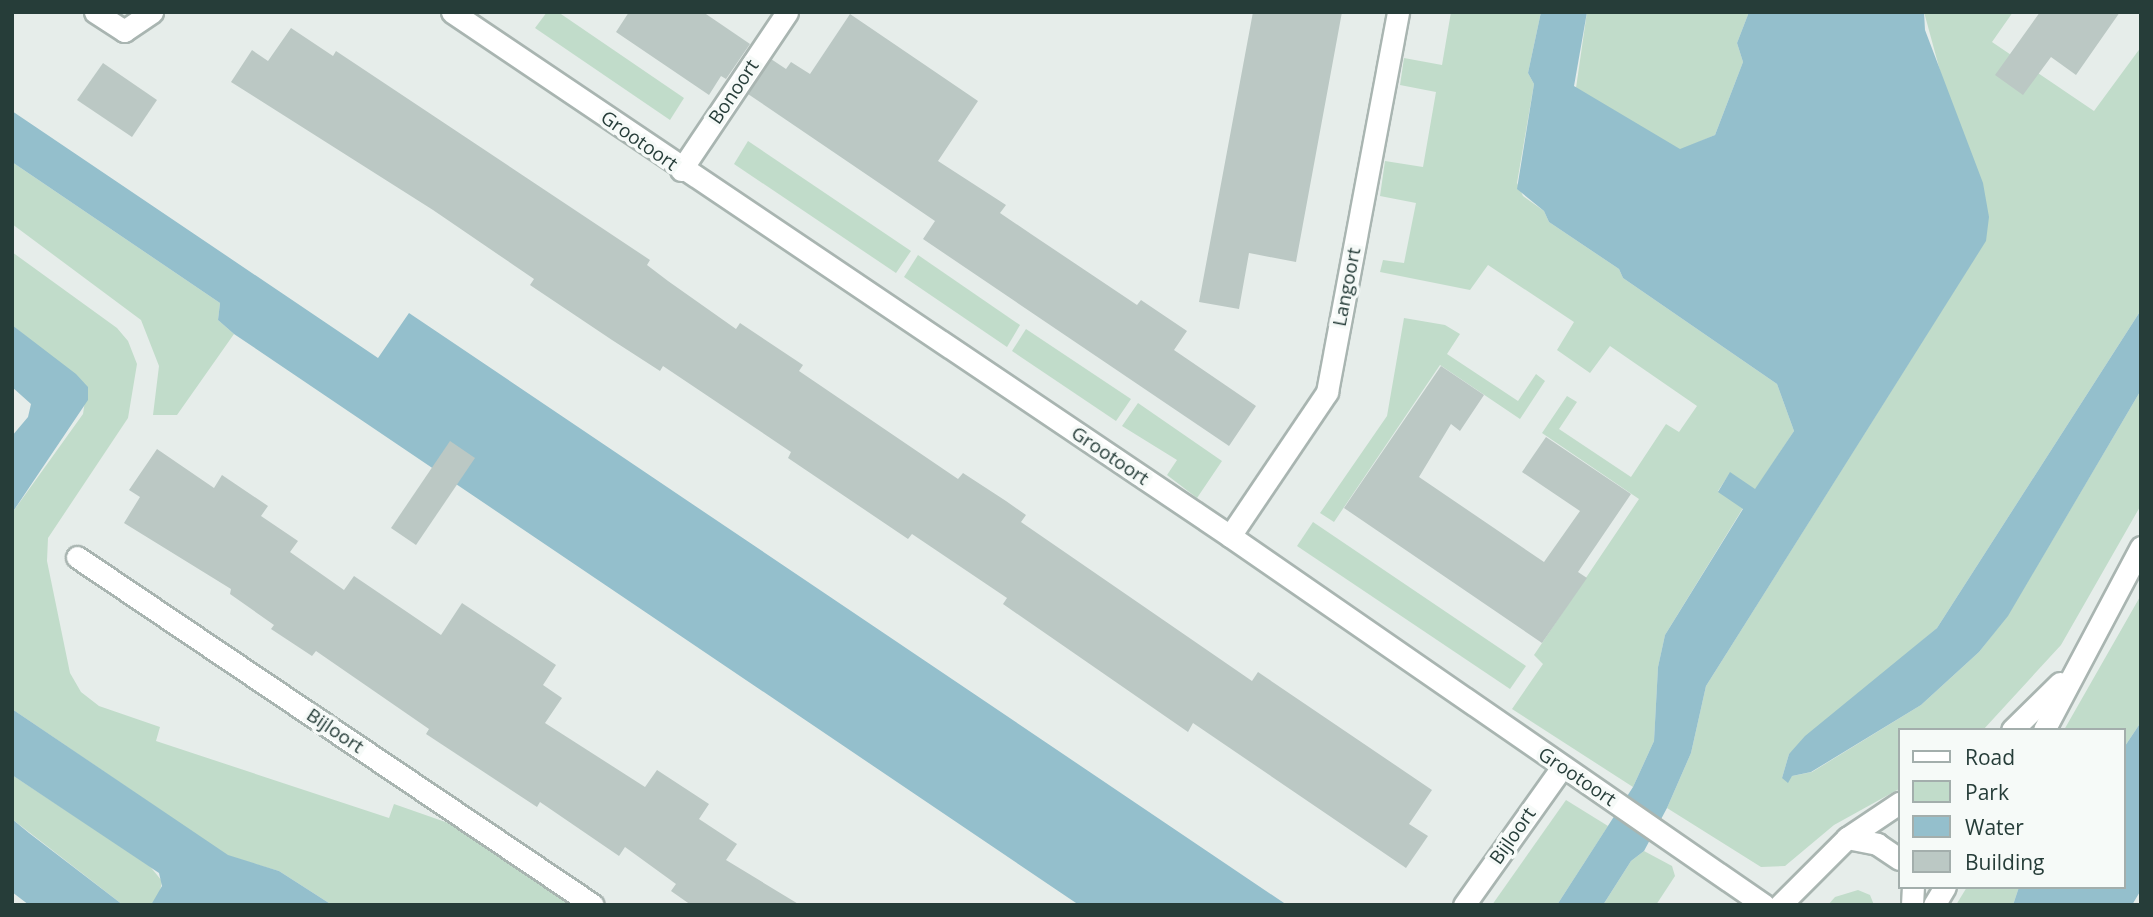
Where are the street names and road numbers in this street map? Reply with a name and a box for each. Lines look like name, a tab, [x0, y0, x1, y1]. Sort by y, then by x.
street label: Bonoort	[704, 55, 764, 129]
street label: Grootoort	[596, 106, 682, 176]
street label: Langoort	[1328, 246, 1366, 328]
street label: Grootoort	[1067, 422, 1153, 490]
street label: Bijloort	[302, 704, 368, 758]
street label: Grootoort	[1534, 743, 1620, 811]
street label: Bijloort	[1485, 803, 1541, 869]

